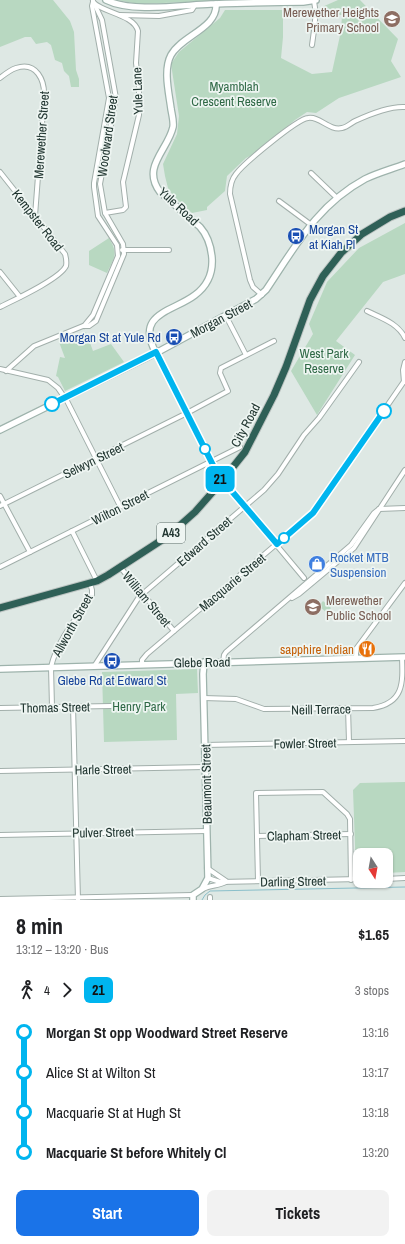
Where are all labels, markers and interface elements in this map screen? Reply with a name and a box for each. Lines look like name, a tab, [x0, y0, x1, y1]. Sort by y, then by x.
place label: Merewether Heights Primary School	[283, 4, 379, 36]
school or university icon: Merewether Heights Primary School	[382, 9, 402, 29]
street label: Yule Lane	[128, 67, 147, 115]
park label: Myamblah Crescent Reserve	[191, 78, 277, 110]
street label: Merewether Street	[30, 91, 53, 179]
street label: Woodward Street	[93, 94, 122, 178]
street label: Yule Road	[155, 183, 202, 229]
street label: Kempster Road	[8, 186, 67, 255]
place label: Morgan St at Kiah Pl	[309, 221, 358, 253]
bus stop icon: Morgan St at Kiah Pl	[286, 226, 306, 246]
street label: Morgan Street	[187, 295, 255, 342]
bus stop icon: Morgan St at Yule Rd	[164, 327, 184, 347]
place label: Morgan St at Yule Rd	[60, 329, 161, 346]
park label: West Park Reserve	[300, 345, 349, 377]
unlabelled marker	[44, 396, 60, 412]
street label: City Road	[227, 400, 264, 450]
unlabelled marker	[376, 403, 392, 419]
street label: Selwyn Street	[60, 438, 127, 483]
unlabelled marker	[199, 443, 211, 455]
line badge: 21	[202, 466, 238, 492]
text: 21	[214, 470, 226, 488]
street label: Wilton Street	[89, 486, 152, 529]
street label: Edward Street	[173, 513, 235, 570]
road number: A43	[157, 523, 185, 543]
unlabelled marker	[278, 532, 290, 544]
place label: Rocket MTB Suspension	[330, 549, 389, 581]
street label: Macquarie Street	[196, 550, 269, 615]
shop icon: Rocket MTB Suspension	[307, 554, 327, 574]
street label: William Street	[119, 568, 175, 630]
street label: Allworth Street	[48, 591, 97, 661]
place label: Merewether Public School	[326, 592, 391, 624]
school or university icon: Merewether Public School	[303, 597, 323, 617]
restaurant icon: sapphire Indian	[357, 639, 377, 659]
place label: sapphire Indian	[280, 641, 354, 658]
bus stop icon: Glebe Rd at Edward St	[102, 651, 122, 671]
street label: Glebe Road	[173, 654, 231, 671]
place label: Glebe Rd at Edward St	[57, 672, 167, 689]
street label: Thomas Street	[20, 698, 90, 717]
park label: Henry Park	[112, 698, 166, 715]
street label: Neill Terrace	[291, 700, 351, 719]
street label: Fowler Street	[273, 734, 337, 753]
street label: Beaumont Street	[197, 744, 216, 824]
street label: Harle Street	[74, 761, 132, 778]
street label: Pulver Street	[72, 823, 134, 842]
street label: Clapham Street	[267, 826, 341, 845]
north arrow	[353, 848, 393, 888]
map controls	[353, 848, 393, 888]
street label: Darling Street	[260, 872, 326, 891]
text: 8 min	[16, 911, 63, 941]
text: $1.65	[358, 924, 389, 945]
text: 13:12 – 13:20 · Bus	[16, 941, 108, 958]
icon: walk	[16, 979, 38, 1001]
icon: forward	[56, 979, 78, 1001]
text: 21	[92, 981, 105, 999]
text: 4	[44, 982, 50, 999]
text: 3 stops	[355, 982, 389, 999]
text: Morgan St opp Woodward Street Reserve	[46, 1022, 288, 1043]
text: 13:16	[362, 1024, 389, 1041]
text: Alice St at Wilton St	[46, 1062, 155, 1083]
text: 13:17	[362, 1064, 389, 1081]
text: Macquarie St at Hugh St	[46, 1102, 181, 1123]
text: 13:18	[362, 1104, 389, 1121]
text: Macquarie St before Whitely Cl	[46, 1142, 226, 1163]
text: 13:20	[362, 1144, 389, 1161]
button: Start	[16, 1190, 199, 1236]
button: Tickets	[207, 1190, 389, 1236]

